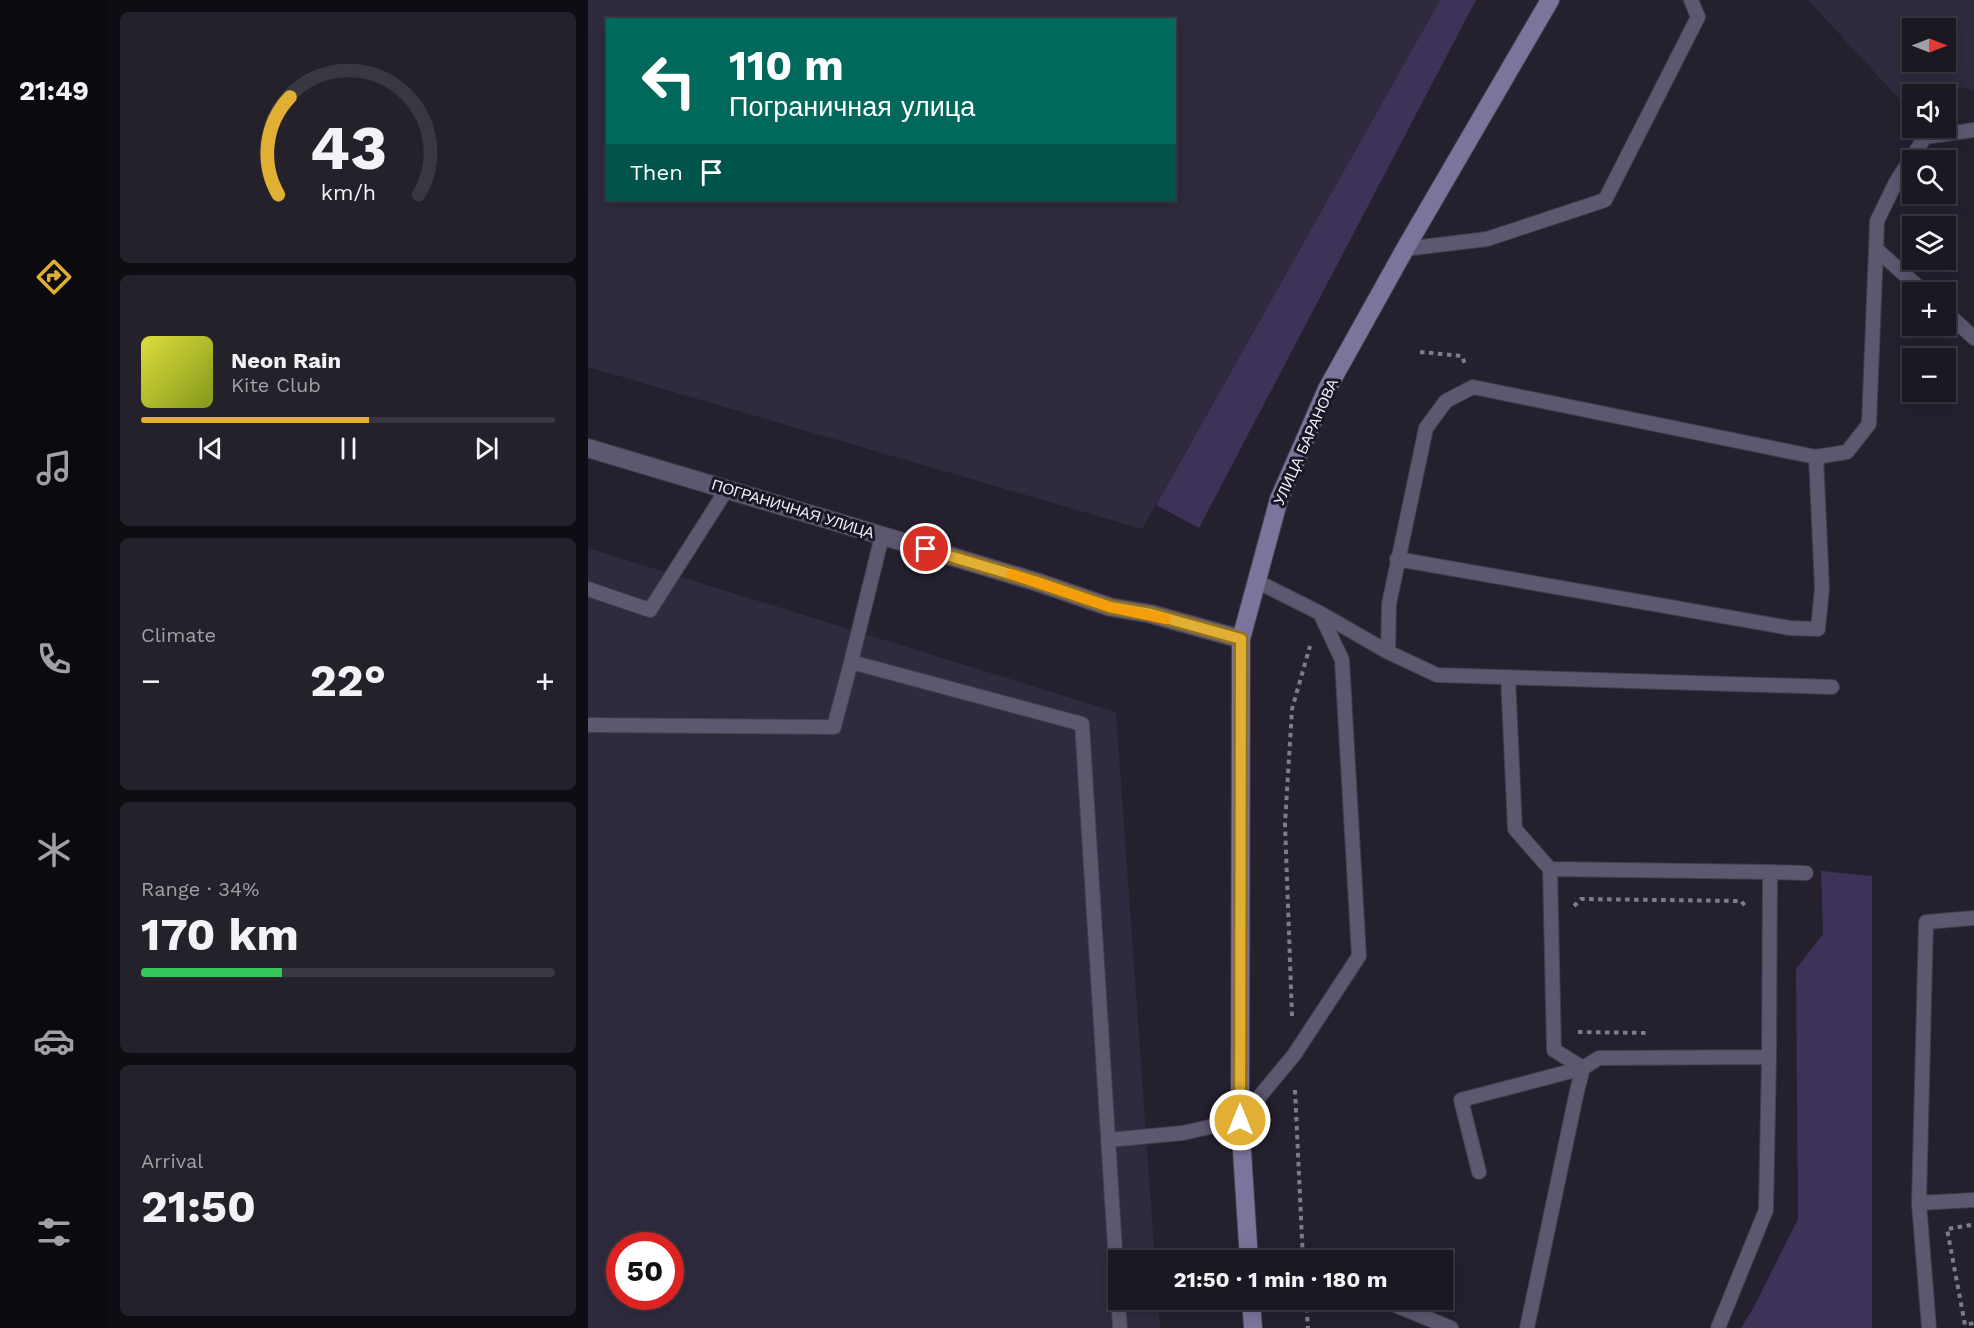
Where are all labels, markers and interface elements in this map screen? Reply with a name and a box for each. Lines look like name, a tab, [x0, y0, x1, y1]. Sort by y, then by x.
north arrow	[1902, 18, 1956, 72]
map controls	[1902, 18, 1956, 402]
text: 110 m	[729, 41, 844, 90]
icon: left	[630, 42, 708, 120]
text: 21:49	[19, 75, 89, 107]
button: sound	[1902, 84, 1956, 138]
text: Пограничная улица	[729, 91, 975, 123]
text: 43	[309, 111, 387, 184]
button: search	[1902, 150, 1956, 204]
icon: arrive	[695, 156, 728, 189]
text: Then	[630, 160, 683, 185]
text: km/h	[320, 180, 376, 205]
button: layers	[1902, 216, 1956, 270]
icon: directions	[33, 256, 75, 298]
button: +	[1902, 282, 1956, 336]
text: Neon Rain	[231, 348, 341, 373]
button: −	[1902, 348, 1956, 402]
text: Kite Club	[231, 373, 321, 397]
street label: УЛИЦА БАРАНОВА	[1270, 376, 1342, 508]
icon: previous	[194, 432, 227, 465]
icon: pause	[332, 432, 365, 465]
icon: next	[470, 432, 503, 465]
icon: music	[33, 447, 75, 489]
street label: ПОГРАНИЧНАЯ УЛИЦА	[710, 476, 876, 542]
pin	[900, 523, 951, 574]
icon: arrive	[909, 532, 942, 565]
text: Climate	[141, 623, 216, 647]
icon: phone	[33, 638, 75, 680]
text: 22°	[310, 654, 386, 707]
text: −	[141, 661, 161, 700]
text: +	[535, 661, 555, 700]
icon: climate	[33, 829, 75, 871]
text: Range · 34%	[141, 877, 259, 901]
text: 170 km	[141, 908, 299, 961]
icon: car	[33, 1020, 75, 1062]
position arrow	[1208, 1088, 1272, 1152]
text: Arrival	[141, 1149, 203, 1173]
text: 21:50	[141, 1180, 256, 1233]
icon: filters	[33, 1211, 75, 1253]
speed limit sign: 50	[606, 1232, 684, 1310]
text: 21:50 · 1 min · 180 m	[1173, 1267, 1388, 1292]

